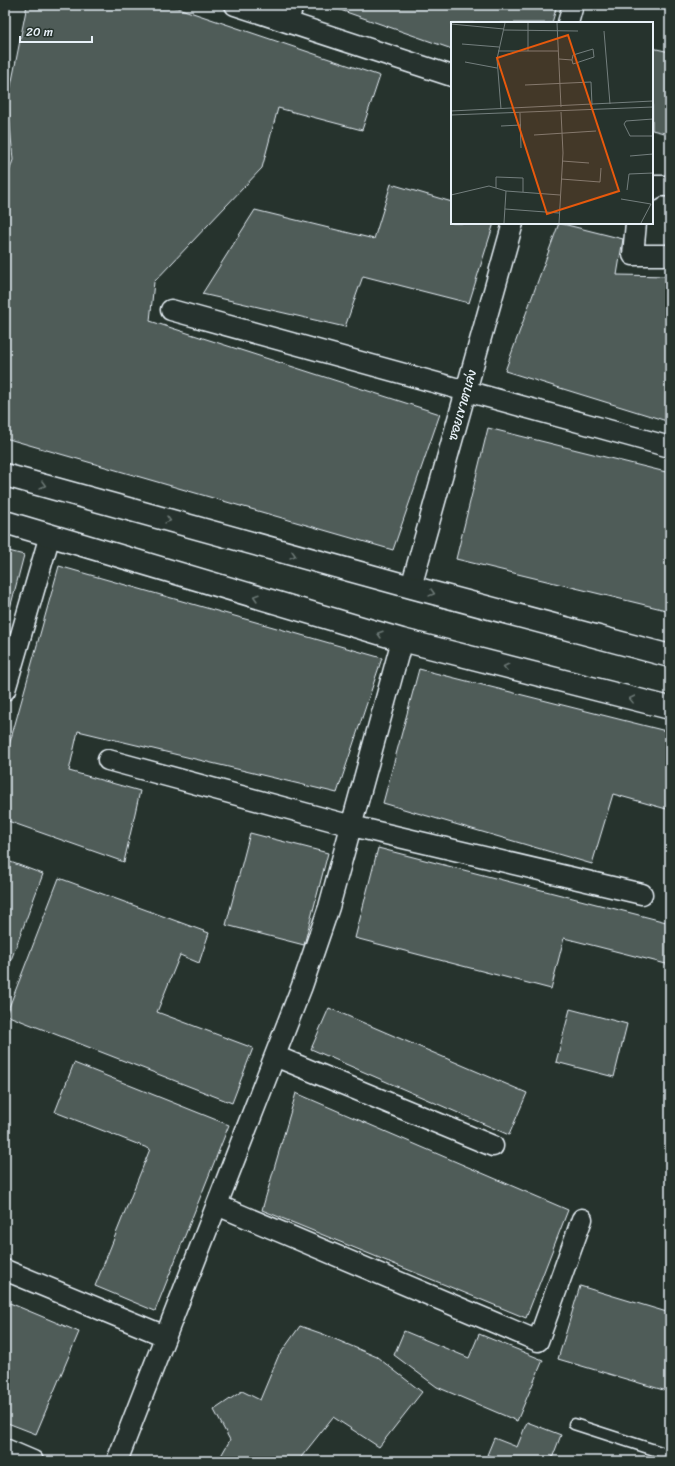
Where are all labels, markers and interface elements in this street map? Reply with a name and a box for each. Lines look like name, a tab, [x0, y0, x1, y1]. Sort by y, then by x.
scale bar	[20, 18, 92, 44]
text: 20 m	[26, 21, 53, 43]
inset map	[451, 22, 653, 224]
street label: ซอยเขาตาเล่ง	[441, 367, 483, 443]
one-way arrow	[39, 480, 46, 489]
one-way arrow	[164, 515, 171, 524]
one-way arrow	[289, 550, 296, 559]
one-way arrow	[428, 588, 435, 597]
one-way arrow	[253, 593, 260, 602]
one-way arrow	[377, 630, 384, 639]
one-way arrow	[503, 663, 509, 671]
one-way arrow	[629, 695, 635, 703]

